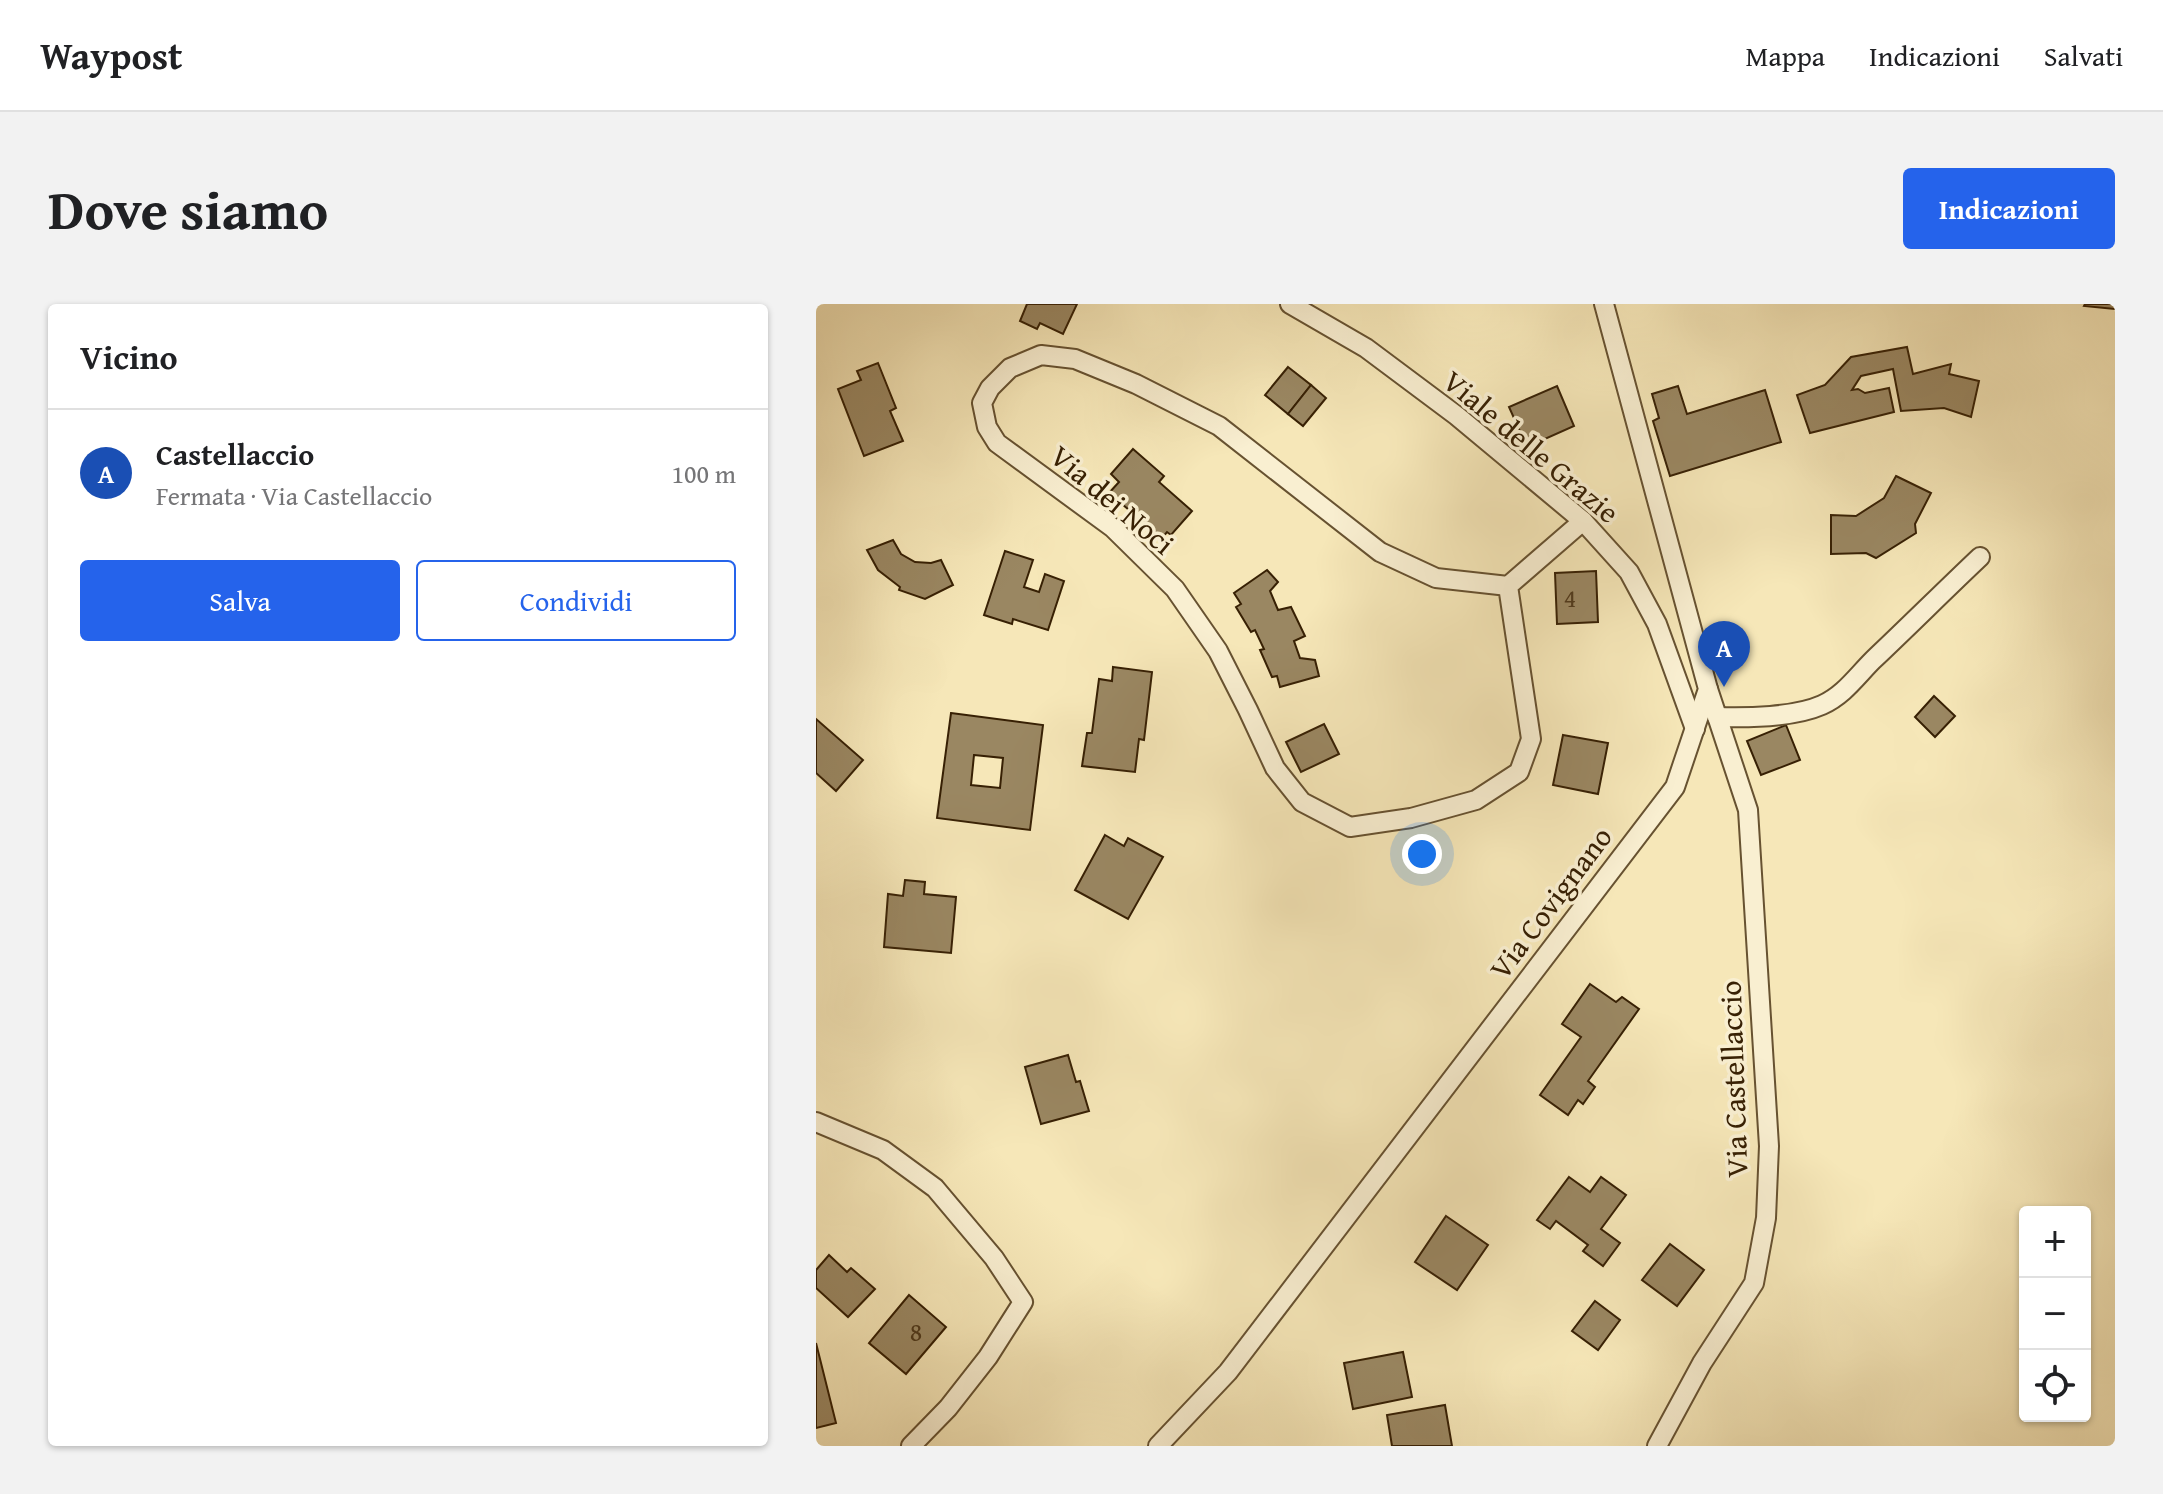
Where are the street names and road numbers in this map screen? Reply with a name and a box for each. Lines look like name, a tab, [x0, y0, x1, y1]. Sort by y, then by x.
street label: Viale delle Grazie	[1434, 359, 1629, 533]
street label: Via dei Noci	[1041, 434, 1184, 564]
street label: Via Covignano	[1478, 817, 1622, 988]
street label: Via Castellaccio	[1708, 980, 1758, 1178]

